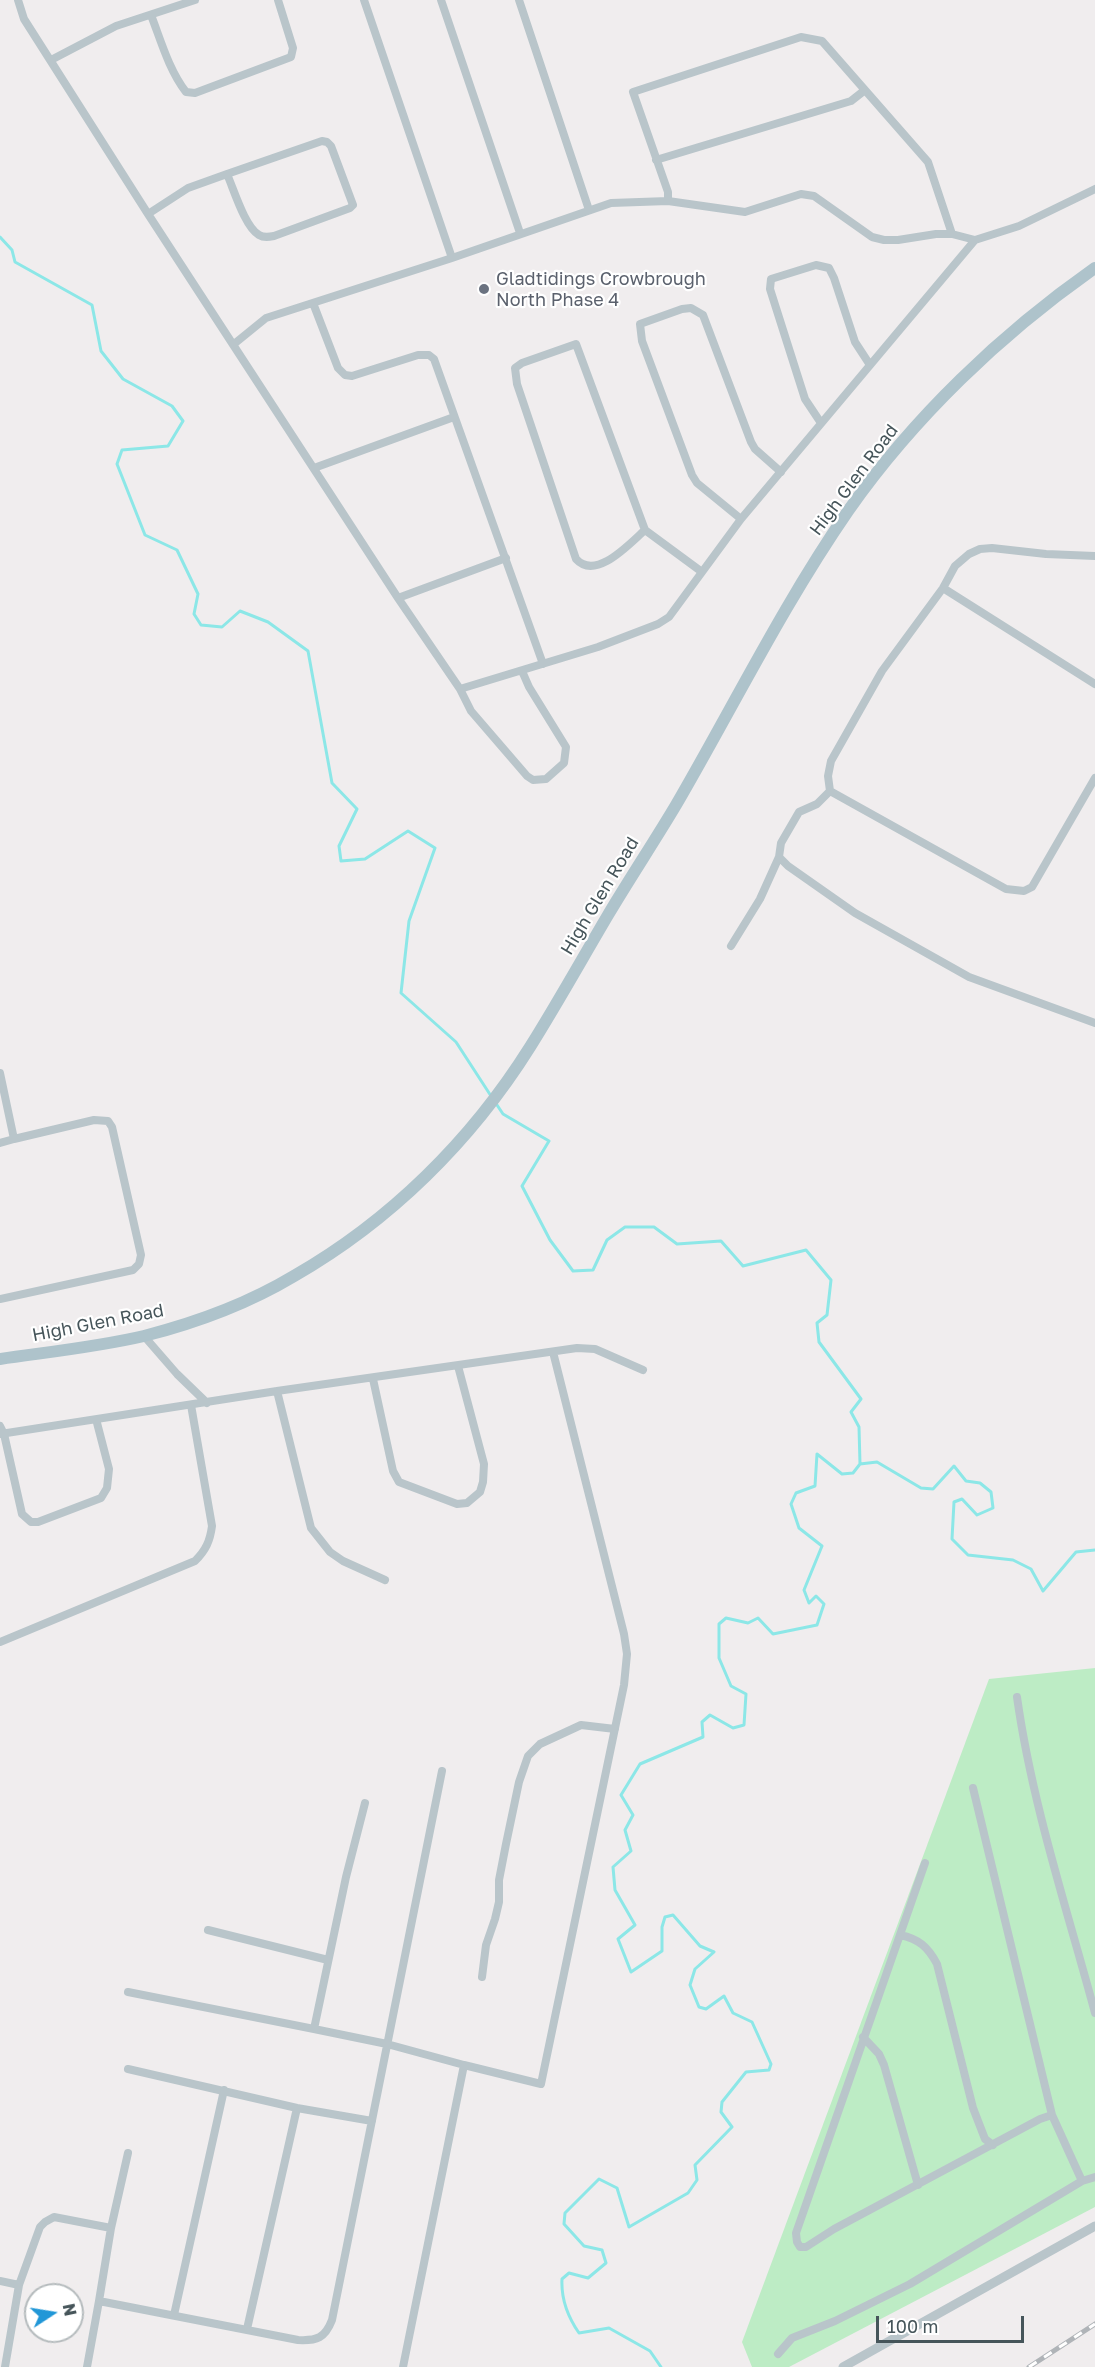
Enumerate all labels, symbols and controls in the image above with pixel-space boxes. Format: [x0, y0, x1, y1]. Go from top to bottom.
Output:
place label: Gladtidings Crowbrough North Phase 4 [496, 268, 706, 310]
marker: Gladtidings Crowbrough North Phase 4 [477, 282, 491, 296]
street label: High Glen Road [805, 420, 903, 540]
street label: High Glen Road [556, 833, 644, 959]
street label: High Glen Road [30, 1300, 166, 1346]
north arrow [24, 2283, 84, 2343]
text: N [59, 2302, 81, 2318]
scale bar [879, 2304, 1028, 2342]
text: 100 m [887, 2315, 938, 2337]

